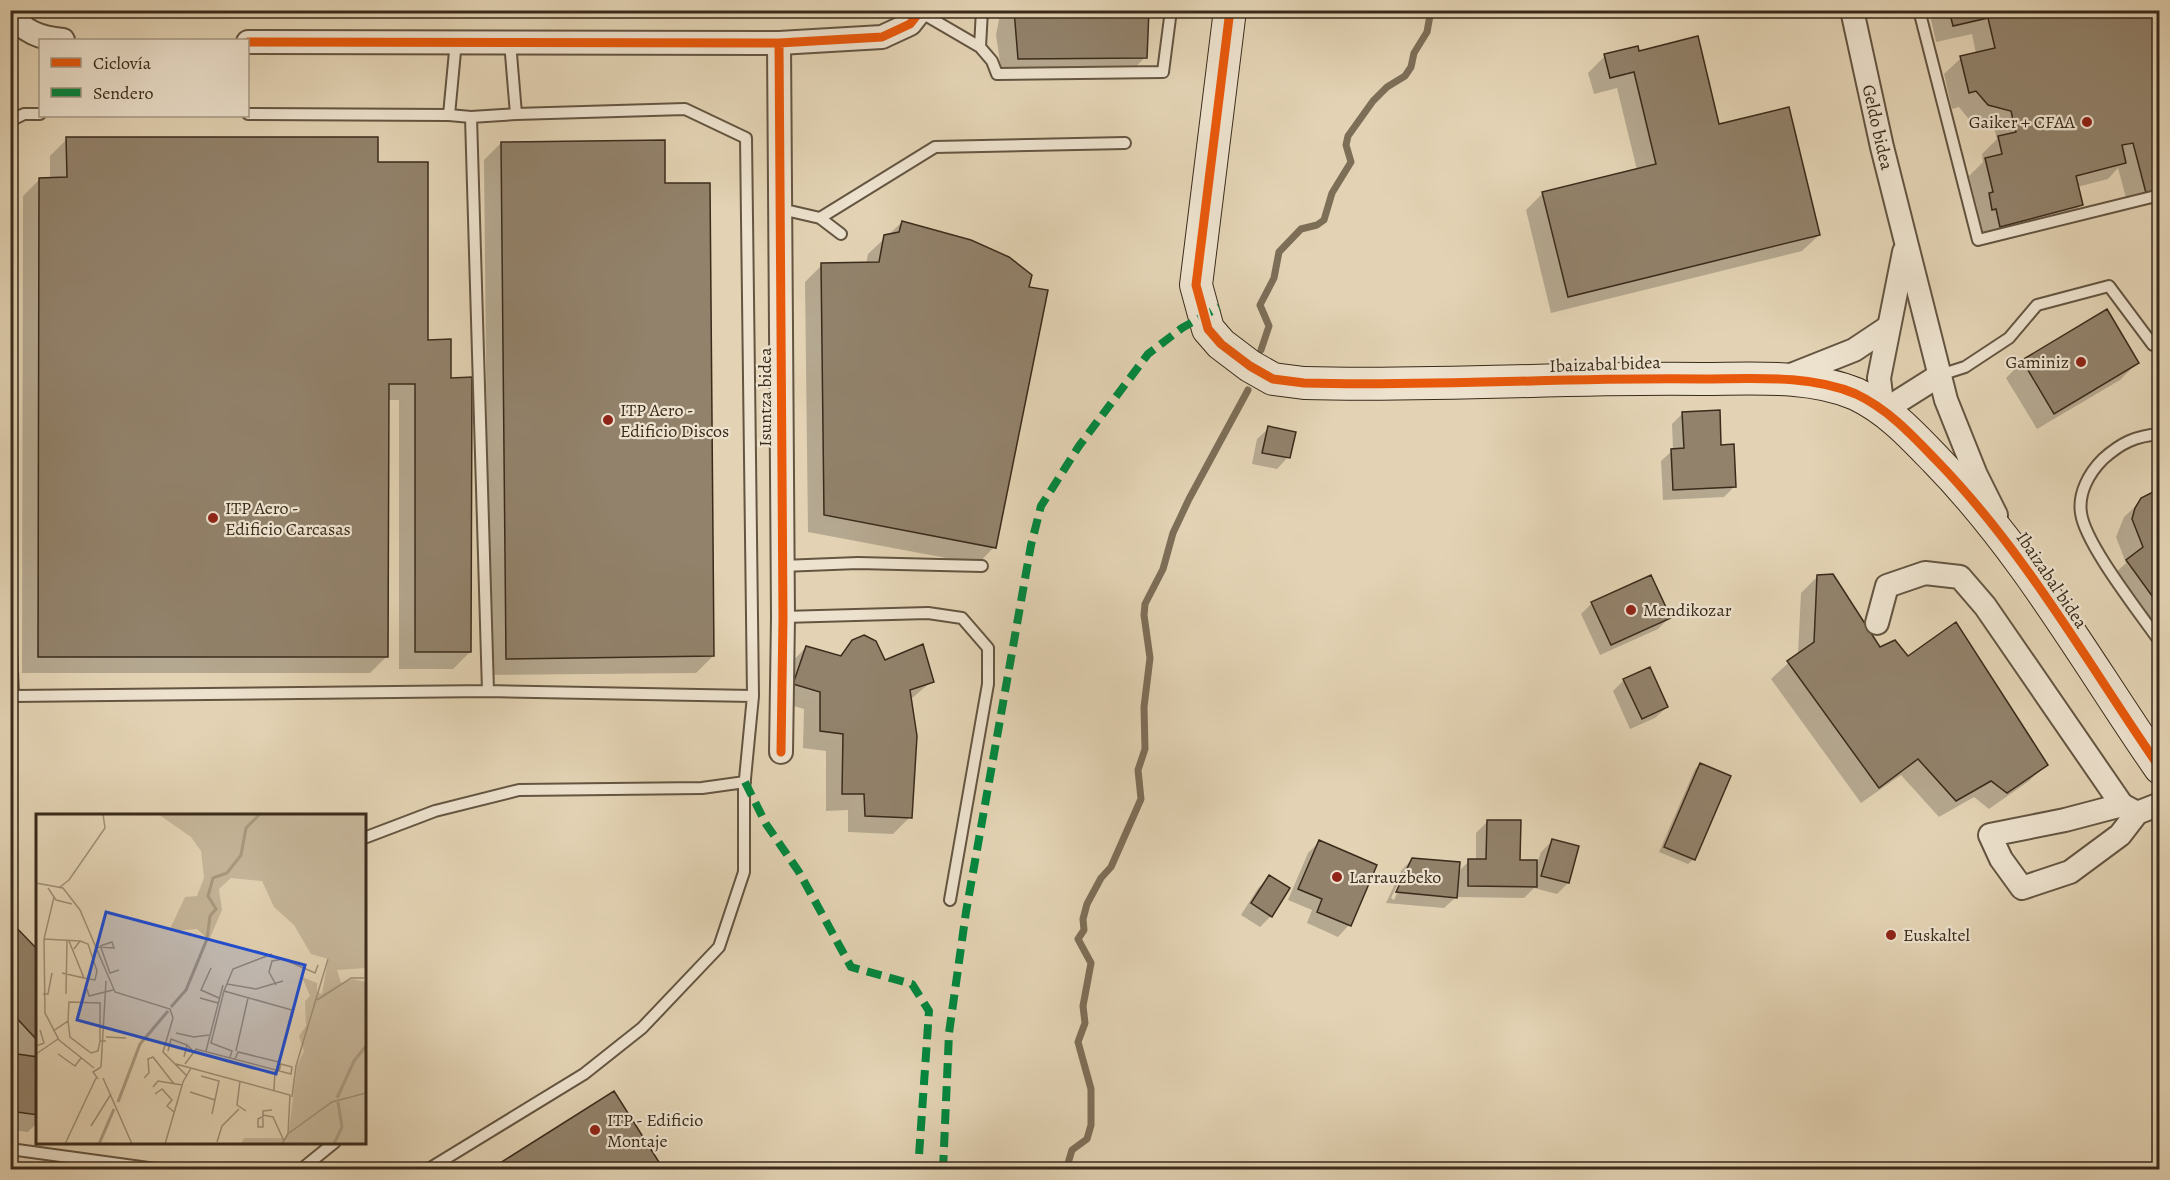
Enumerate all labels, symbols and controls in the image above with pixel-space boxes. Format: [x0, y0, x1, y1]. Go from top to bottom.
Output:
legend [39, 39, 249, 117]
text: Ciclovía [93, 51, 152, 75]
text: Sendero [93, 81, 154, 105]
street label: Geldo bidea [1857, 82, 1899, 173]
place label: Gaiker + CFAA [1969, 110, 2075, 134]
marker: Gaiker + CFAA [2080, 115, 2094, 129]
street label: Isuntza bidea [753, 347, 777, 447]
street label: Ibaizabal bidea [1549, 350, 1662, 378]
place label: Gaminiz [2006, 350, 2069, 374]
marker: Gaminiz [2074, 355, 2088, 369]
place label: ITP Aero - Edificio Discos [620, 398, 729, 443]
marker: ITP Aero - Edificio Discos [601, 413, 615, 427]
place label: ITP Aero - Edificio Carcasas [225, 496, 351, 541]
marker: ITP Aero - Edificio Carcasas [206, 511, 220, 525]
street label: Ibaizabal bidea [2011, 527, 2093, 633]
place label: Mendikozar [1643, 598, 1732, 622]
marker: Mendikozar [1624, 603, 1638, 617]
inset map [36, 814, 366, 1144]
place label: Larrauzbeko [1349, 865, 1441, 889]
marker: Larrauzbeko [1330, 870, 1344, 884]
place label: Euskaltel [1903, 923, 1971, 947]
marker: Euskaltel [1884, 928, 1898, 942]
place label: ITP - Edificio Montaje [607, 1108, 703, 1153]
marker: ITP - Edificio Montaje [588, 1123, 602, 1137]

